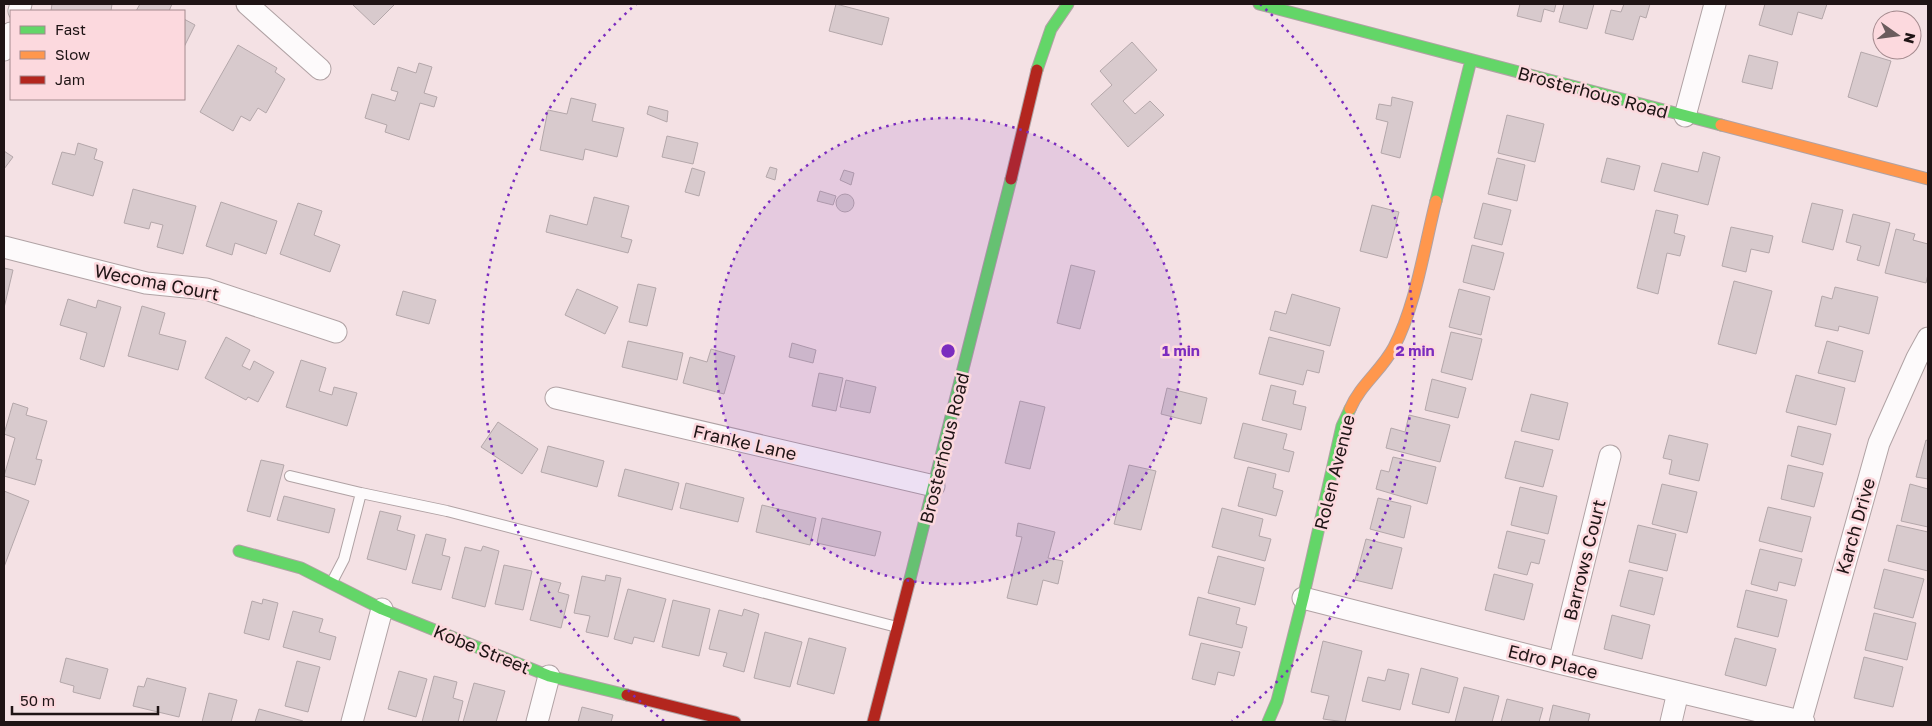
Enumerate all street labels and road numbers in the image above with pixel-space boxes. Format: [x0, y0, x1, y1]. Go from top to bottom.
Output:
street label: Brosterhous Road [1515, 61, 1671, 123]
street label: Wecoma Court [93, 259, 221, 305]
street label: Brosterhous Road [915, 370, 973, 526]
street label: Rolen Avenue [1309, 412, 1359, 532]
street label: Franke Lane [691, 419, 799, 465]
street label: Karch Drive [1831, 475, 1879, 577]
street label: Barrows Court [1558, 497, 1610, 623]
street label: Kobe Street [431, 620, 533, 678]
street label: Edro Place [1506, 639, 1600, 683]

